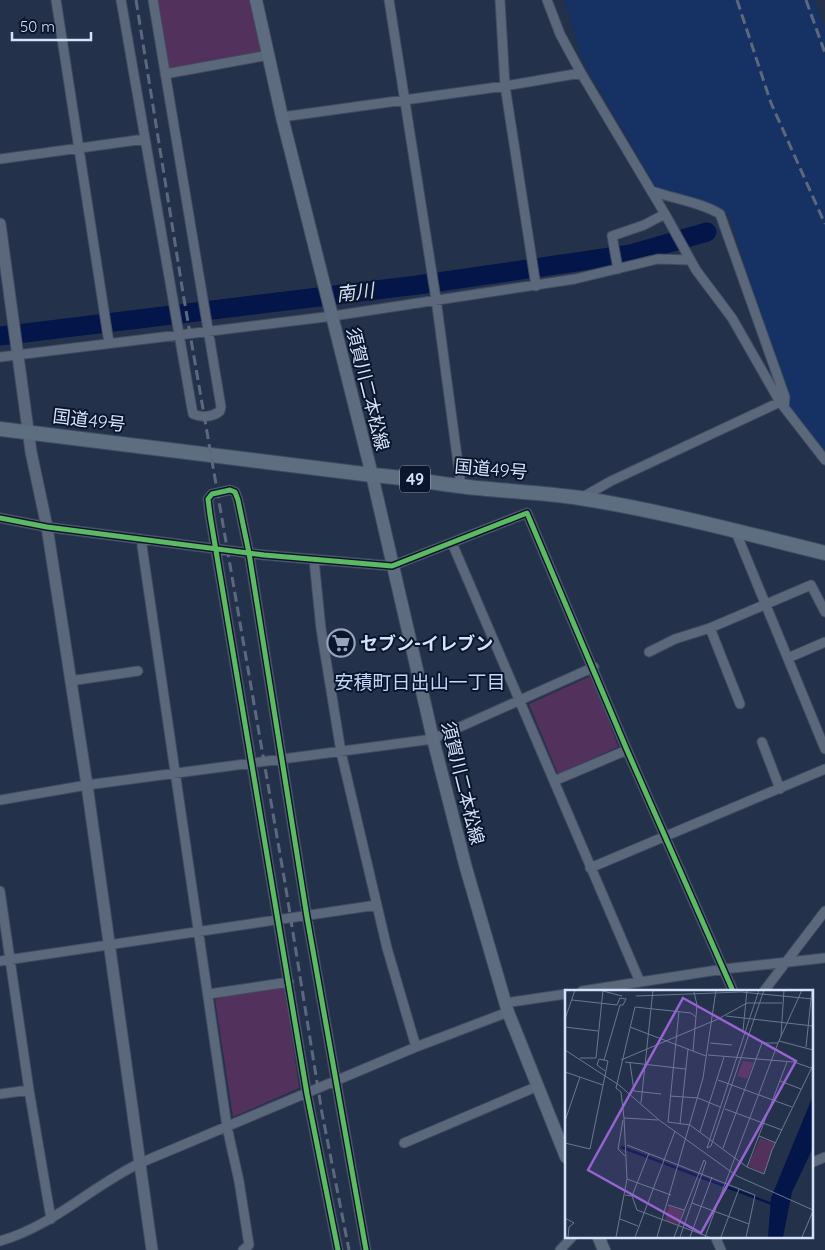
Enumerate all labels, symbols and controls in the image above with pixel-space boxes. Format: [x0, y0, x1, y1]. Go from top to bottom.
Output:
scale bar [12, 10, 91, 42]
text: 50 m [20, 17, 55, 36]
water label: 南川 [335, 278, 377, 306]
street label: 須賀川二本松線 [342, 325, 394, 453]
street label: 国道49号 [51, 404, 127, 436]
street label: 国道49号 [454, 454, 528, 484]
road number: 49 [400, 466, 430, 492]
supermarket icon: セブン-イレブン [326, 628, 356, 658]
place label: セブン-イレブン [360, 632, 493, 655]
district label: 安積町日出山一丁目 [334, 670, 506, 694]
street label: 須賀川二本松線 [437, 719, 489, 847]
inset map [565, 990, 812, 1238]

